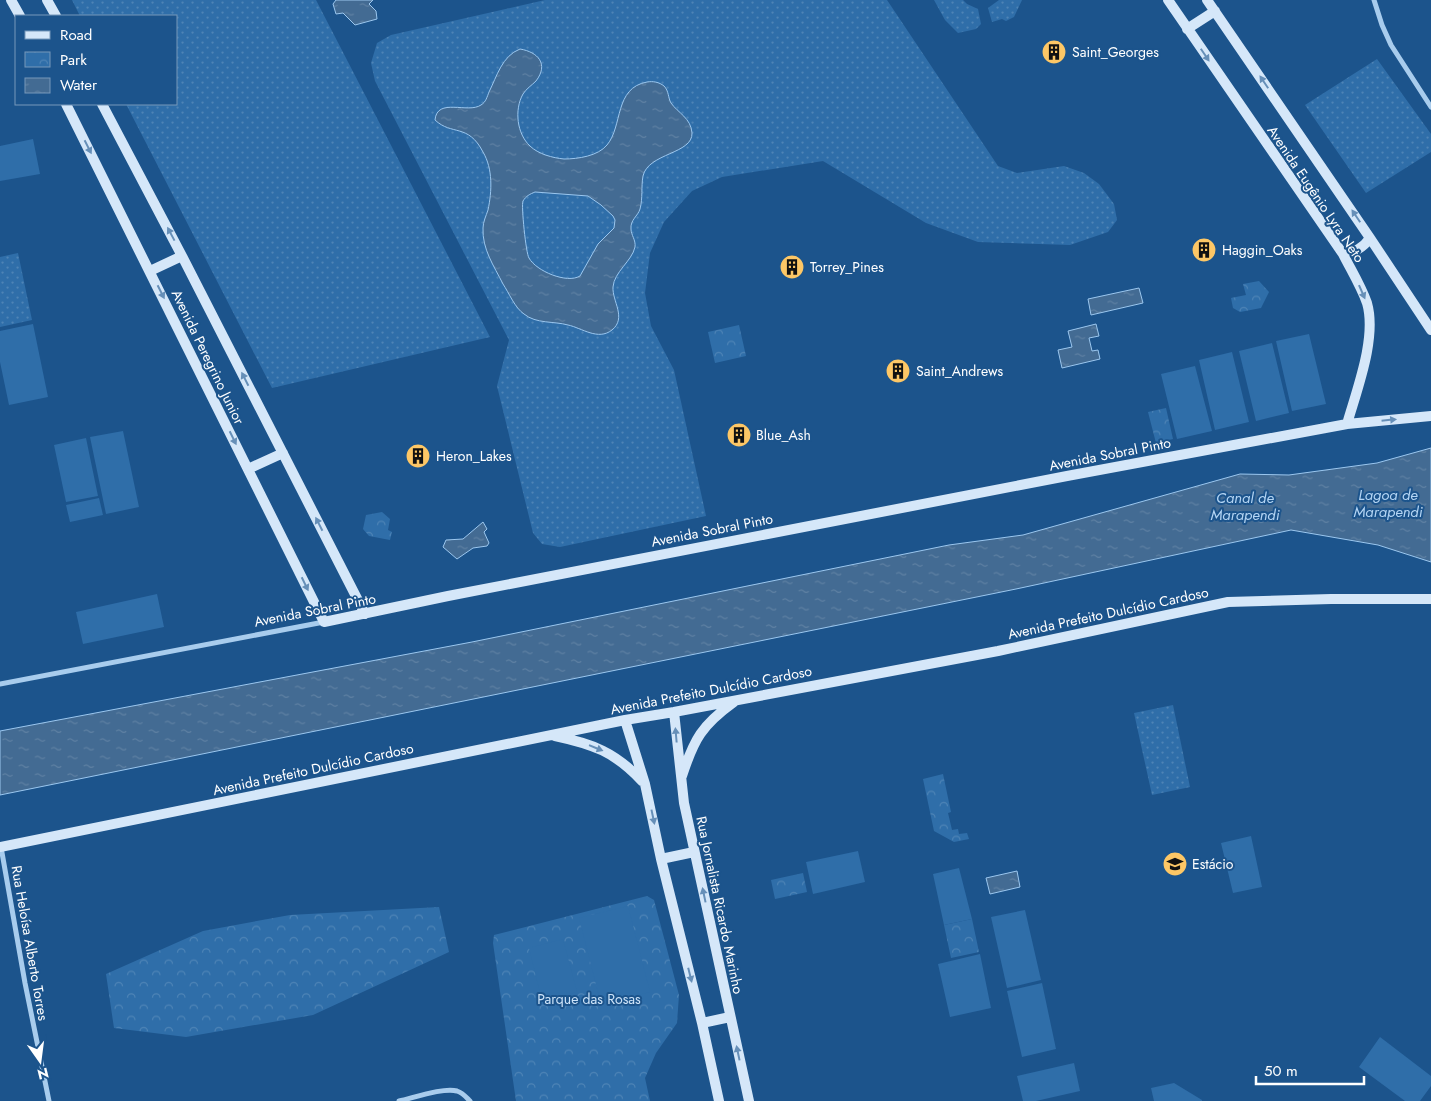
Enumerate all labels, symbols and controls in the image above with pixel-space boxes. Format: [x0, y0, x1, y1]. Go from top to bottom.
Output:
legend [15, 15, 178, 105]
text: Road [60, 24, 92, 46]
building icon: Saint_Georges [1041, 39, 1067, 65]
place label: Saint_Georges [1072, 42, 1159, 62]
one-way arrow [1200, 48, 1210, 62]
text: Park [60, 49, 87, 71]
text: Water [60, 74, 98, 96]
one-way arrow [1259, 76, 1269, 89]
street label: Avenida Eugênio Lyra Neto [1263, 122, 1370, 267]
one-way arrow [84, 140, 92, 154]
one-way arrow [1351, 210, 1361, 223]
one-way arrow [166, 228, 175, 241]
building icon: Haggin_Oaks [1191, 237, 1217, 263]
place label: Haggin_Oaks [1222, 240, 1303, 260]
building icon: Torrey_Pines [779, 254, 805, 280]
place label: Torrey_Pines [810, 257, 884, 277]
one-way arrow [157, 285, 165, 300]
one-way arrow [1358, 285, 1366, 299]
street label: Avenida Peregrino Junior [167, 286, 249, 428]
building icon: Saint_Andrews [885, 358, 911, 384]
place label: Saint_Andrews [916, 361, 1003, 381]
one-way arrow [241, 372, 249, 386]
one-way arrow [1381, 416, 1397, 424]
building icon: Blue_Ash [726, 422, 752, 448]
place label: Blue_Ash [756, 425, 811, 445]
one-way arrow [229, 431, 237, 445]
street label: Avenida Sobral Pinto [1047, 432, 1173, 476]
building icon: Heron_Lakes [405, 443, 431, 469]
place label: Heron_Lakes [436, 446, 512, 466]
water label: Lagoa de Marapendi [1354, 484, 1423, 523]
water label: Canal de Marapendi [1211, 487, 1280, 526]
street label: Avenida Sobral Pinto [649, 508, 775, 552]
one-way arrow [315, 516, 323, 531]
one-way arrow [301, 577, 309, 591]
street label: Avenida Prefeito Dulcídio Cardoso [1006, 582, 1211, 644]
street label: Avenida Sobral Pinto [252, 588, 378, 632]
street label: Avenida Prefeito Dulcídio Cardoso [609, 661, 814, 719]
one-way arrow [672, 726, 680, 742]
street label: Avenida Prefeito Dulcídio Cardoso [211, 738, 416, 800]
one-way arrow [589, 744, 604, 752]
one-way arrow [649, 810, 657, 825]
street label: Rua Jornalista Ricardo Marinho [691, 814, 749, 996]
school or university icon: Estácio [1162, 851, 1188, 877]
place label: Estácio [1192, 854, 1234, 874]
street label: Rua Heloísa Alberto Torres [7, 864, 54, 1022]
one-way arrow [700, 887, 708, 902]
one-way arrow [686, 968, 694, 983]
park label: Parque das Rosas [537, 989, 641, 1009]
north arrow [15, 1036, 65, 1086]
one-way arrow [734, 1046, 742, 1061]
scale bar [1256, 1054, 1364, 1086]
text: 50 m [1264, 1060, 1298, 1082]
text: N [35, 1063, 51, 1085]

